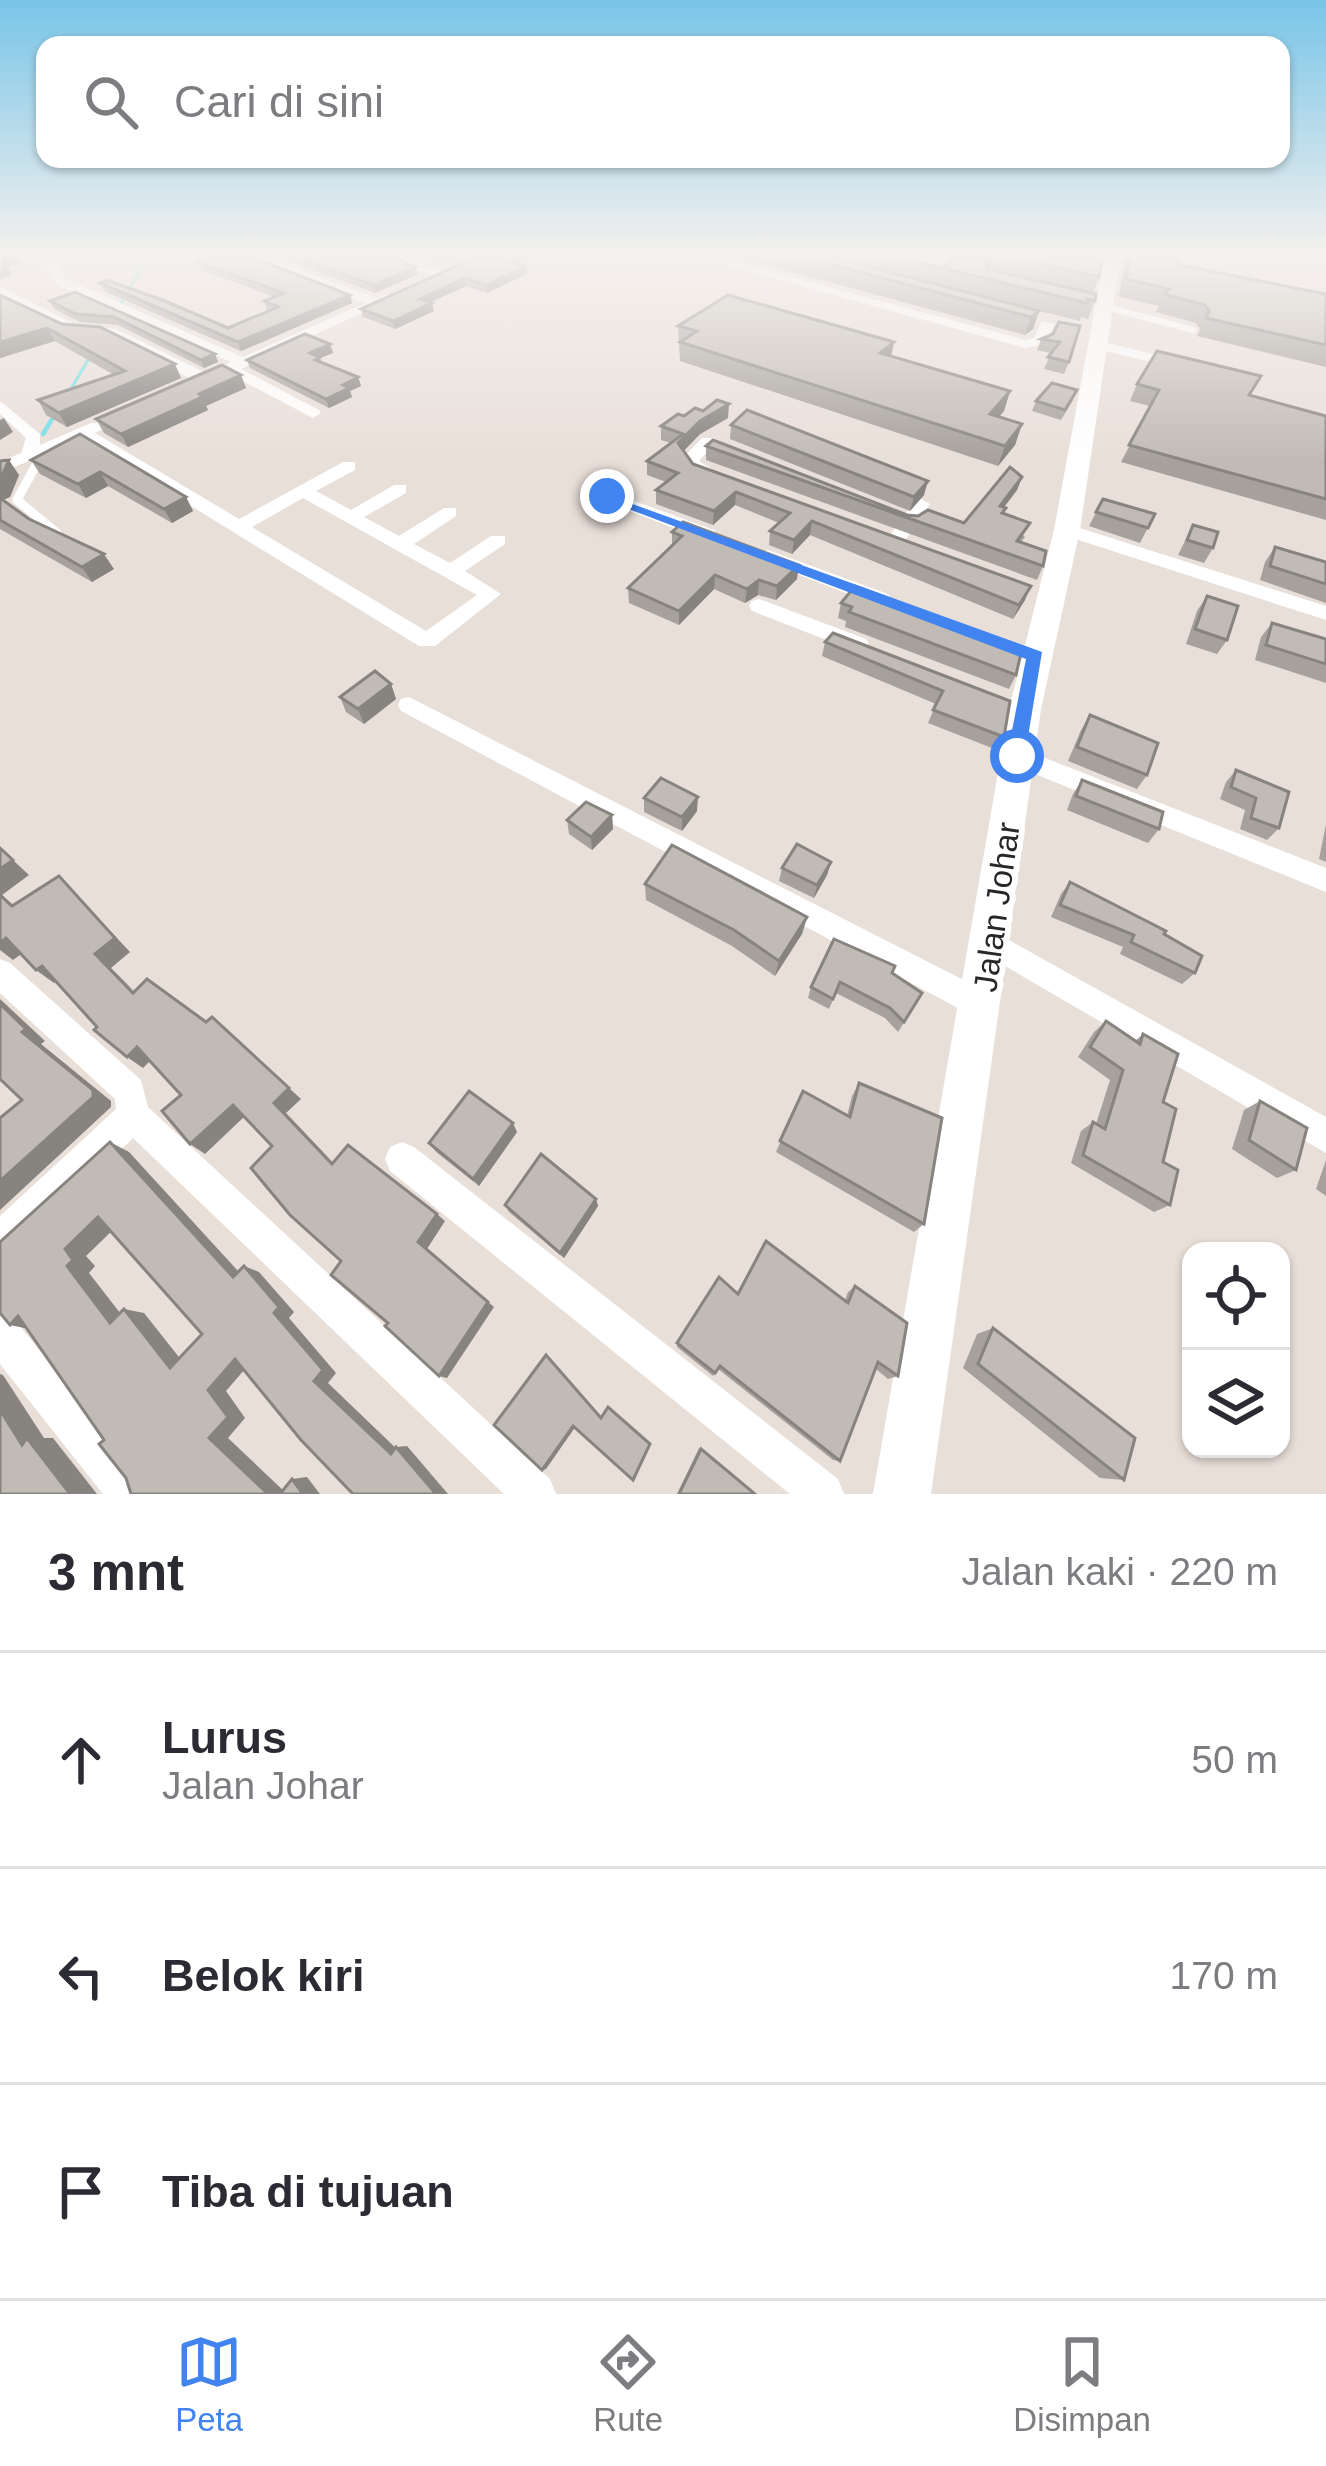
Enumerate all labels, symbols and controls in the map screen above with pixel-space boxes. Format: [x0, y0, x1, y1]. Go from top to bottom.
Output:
search box [36, 36, 1290, 168]
icon: search [78, 69, 144, 135]
text: Cari di sini [174, 76, 384, 127]
route end [580, 469, 634, 523]
route start [990, 729, 1044, 783]
street label: Jalan Johar [966, 820, 1027, 994]
map controls [1182, 1242, 1290, 1458]
button: locate [1182, 1242, 1290, 1350]
button: layers [1182, 1350, 1290, 1458]
text: 3 mnt [48, 1544, 184, 1601]
text: Jalan kaki · 220 m [962, 1550, 1278, 1593]
text: Lurus [162, 1712, 287, 1763]
icon: ahead [48, 1727, 114, 1793]
text: 50 m [1191, 1738, 1278, 1781]
text: Jalan Johar [162, 1764, 364, 1807]
icon: left [48, 1943, 114, 2009]
text: Belok kiri [162, 1950, 365, 2001]
text: 170 m [1170, 1954, 1278, 1997]
icon: arrive [48, 2159, 114, 2225]
text: Tiba di tujuan [162, 2166, 454, 2217]
tab: Peta [175, 2329, 243, 2439]
tab: Rute [593, 2329, 663, 2439]
tab: Disimpan [1013, 2329, 1151, 2439]

